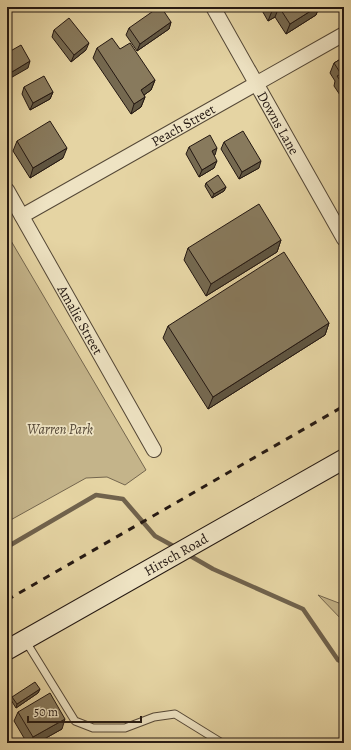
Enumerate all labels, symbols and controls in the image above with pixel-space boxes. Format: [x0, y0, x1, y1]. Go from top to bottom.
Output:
street label: Downs Lane [252, 88, 303, 158]
street label: Peach Street [148, 100, 219, 151]
street label: Amalie Street [52, 281, 107, 358]
park label: Warren Park [27, 420, 93, 439]
street label: Hirsch Road [141, 529, 212, 580]
scale bar [28, 698, 141, 724]
text: 50 m [34, 704, 58, 720]

